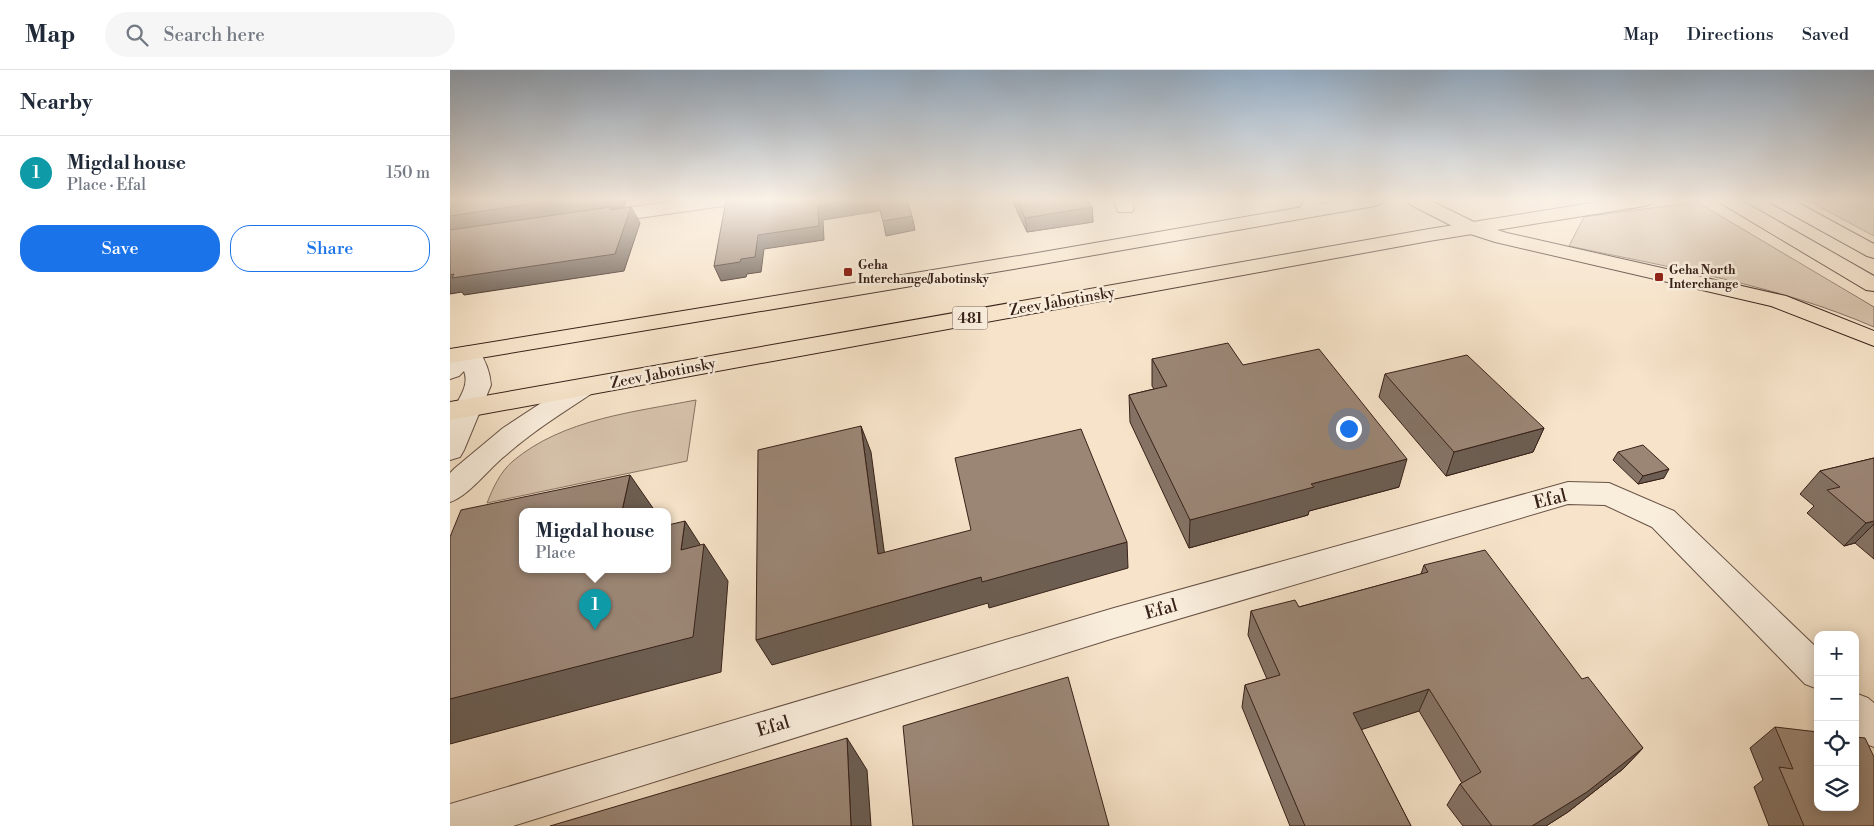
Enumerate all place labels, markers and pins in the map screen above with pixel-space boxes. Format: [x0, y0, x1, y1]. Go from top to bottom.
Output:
place label: Geha Interchange/Jabotinsky [858, 258, 990, 287]
place label: Geha North Interchange [1669, 263, 1739, 292]
marker: Geha Interchange/Jabotinsky [842, 266, 854, 278]
marker: Geha North Interchange [1653, 271, 1665, 283]
pin: 1 [579, 589, 611, 630]

